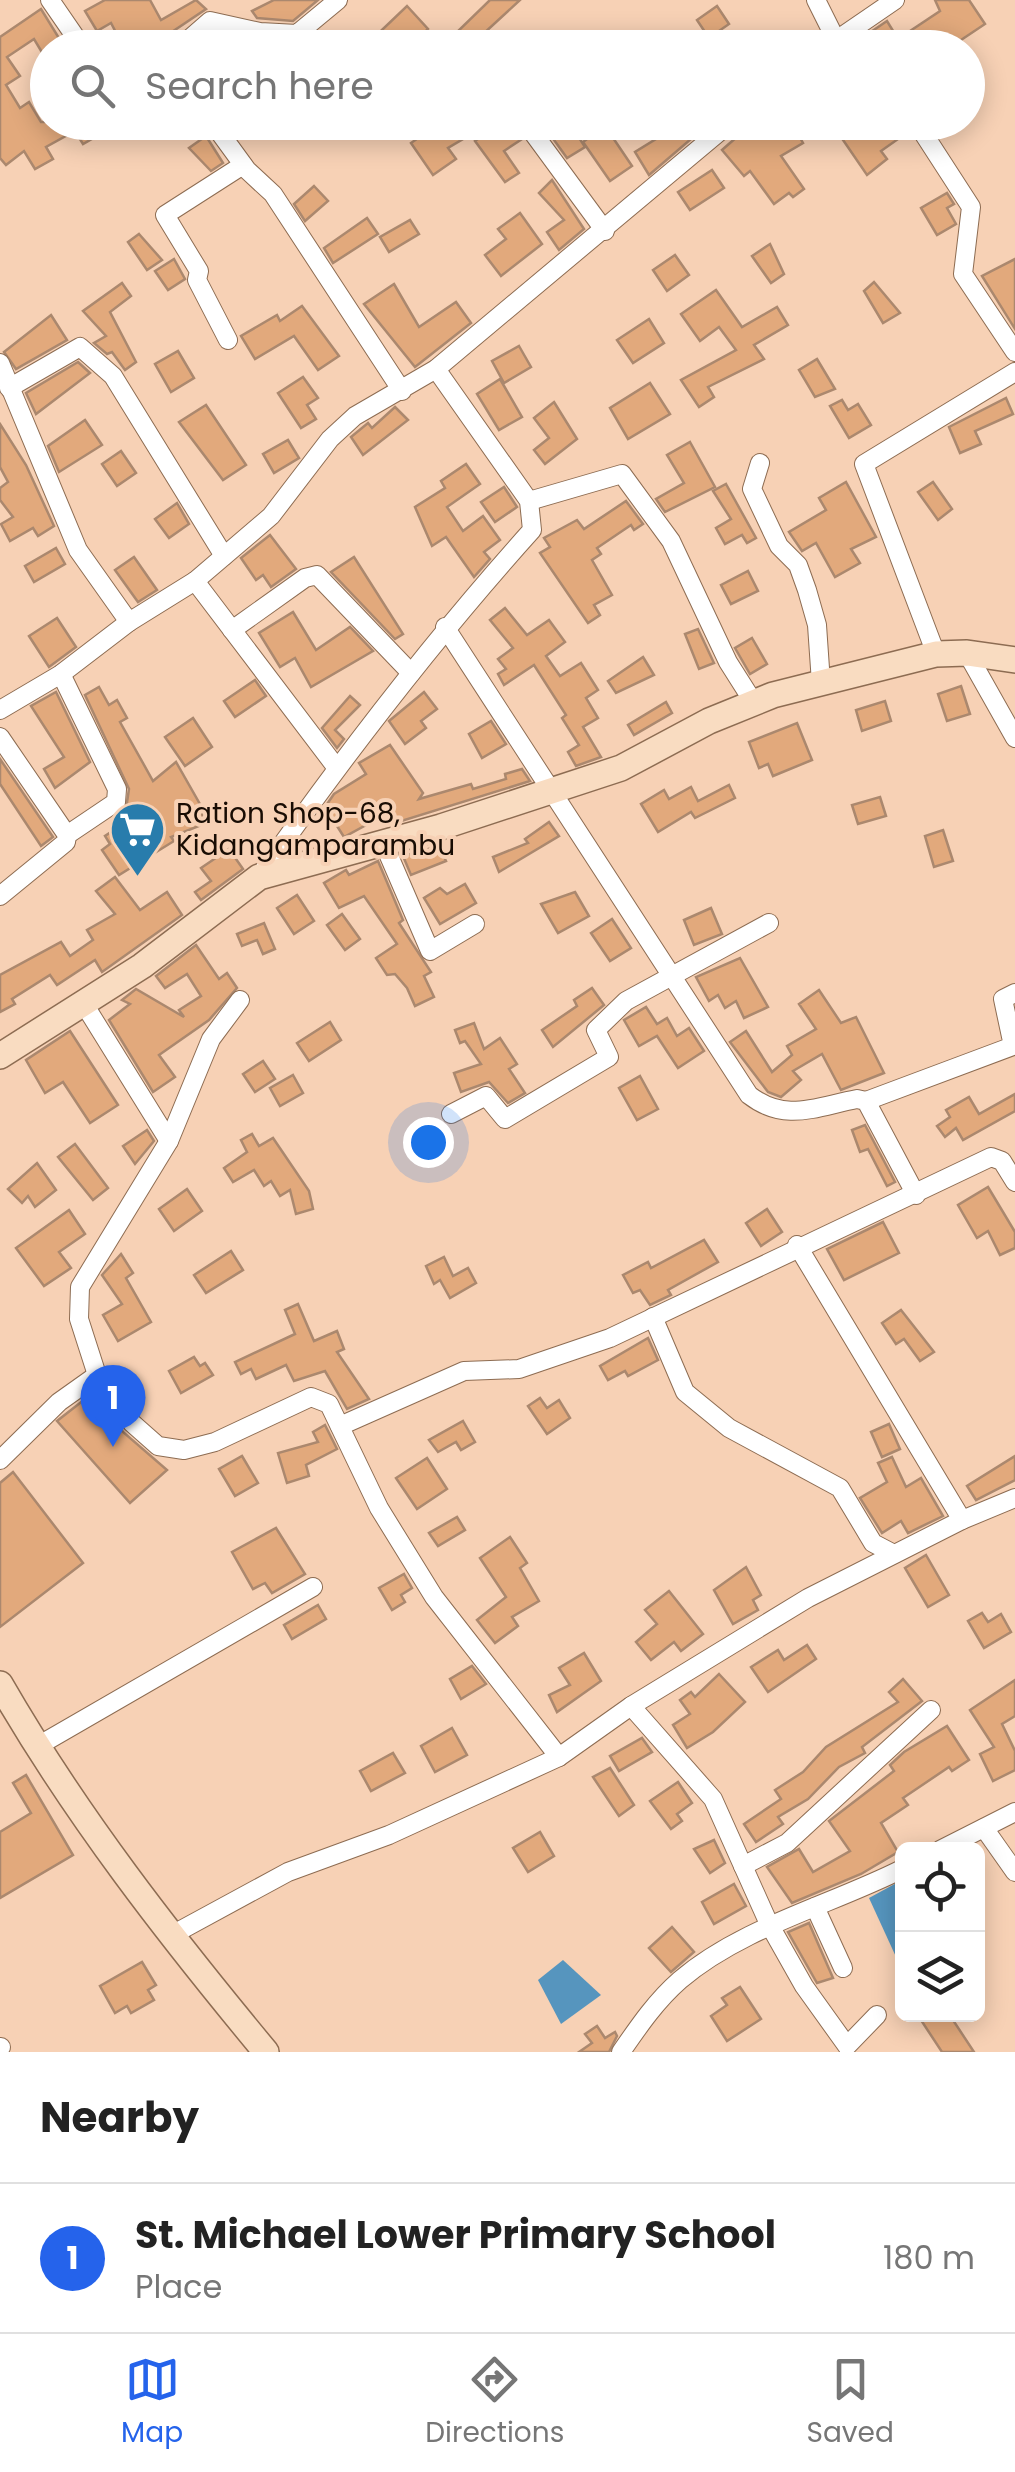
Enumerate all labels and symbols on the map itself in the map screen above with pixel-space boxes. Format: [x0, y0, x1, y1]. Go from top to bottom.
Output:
place label: Ration Shop-68, Kidangamparambu [176, 794, 455, 865]
supermarket icon: Ration Shop-68, Kidangamparambu [107, 799, 167, 878]
your location [403, 1117, 454, 1168]
pin: 1 [80, 1364, 146, 1447]

